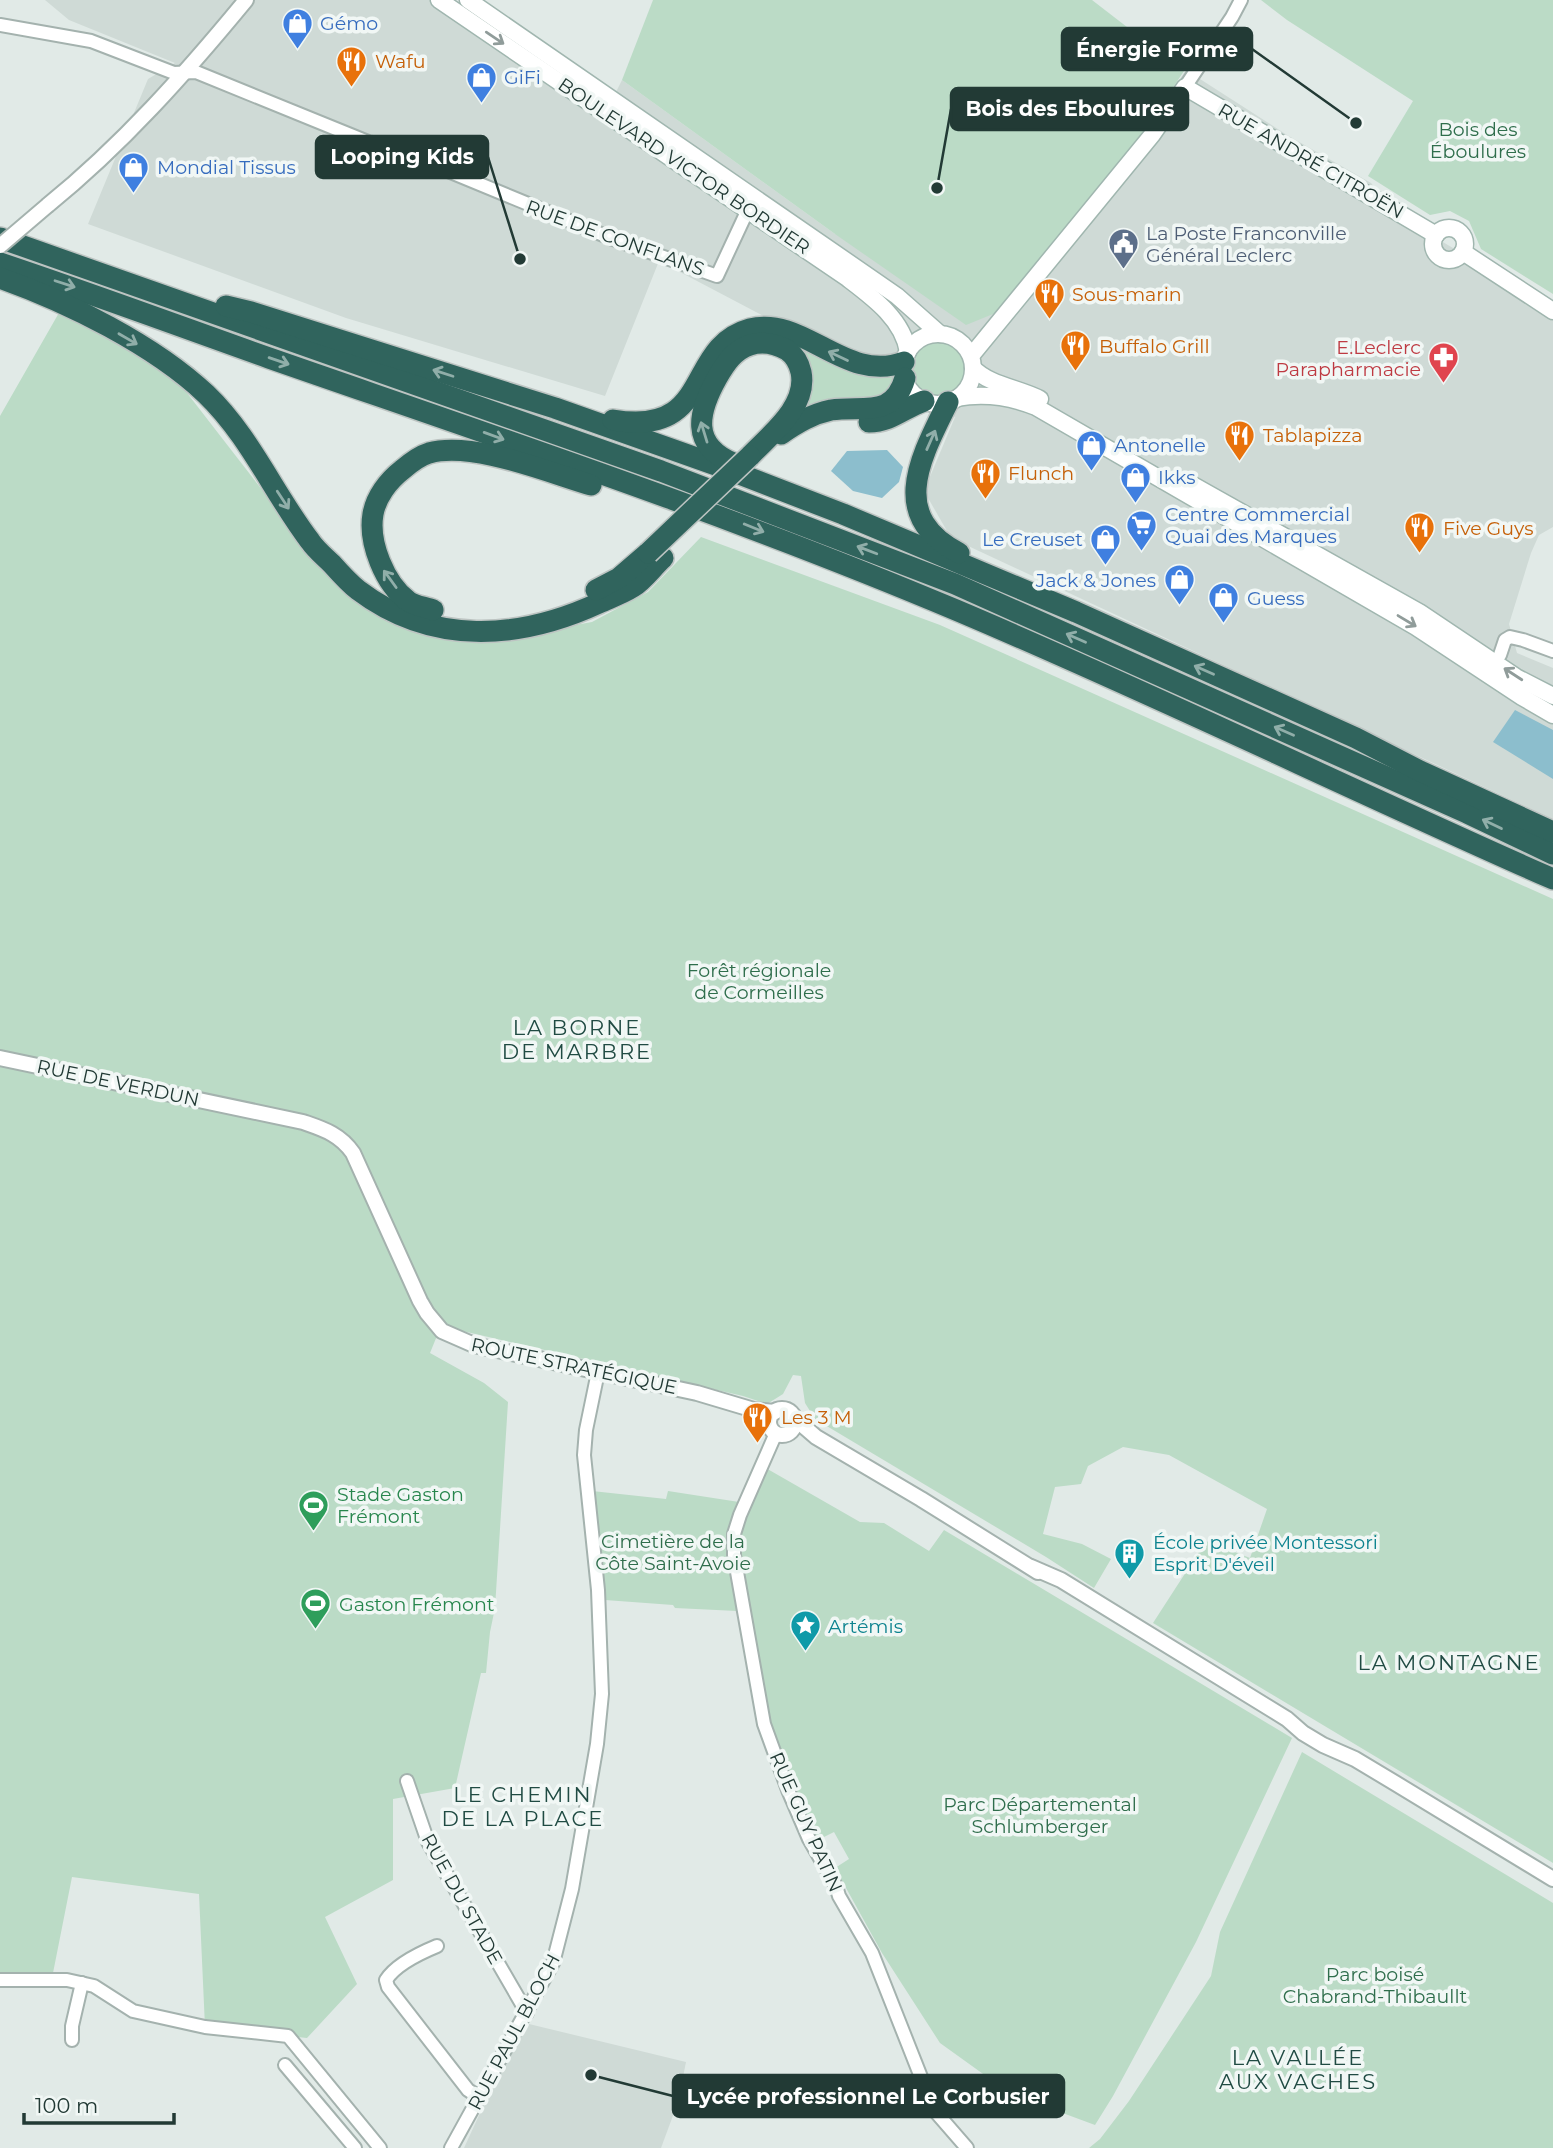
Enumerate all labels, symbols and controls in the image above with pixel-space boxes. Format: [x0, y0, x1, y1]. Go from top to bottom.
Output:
shop icon: Gémo [280, 6, 314, 50]
place label: Gémo [320, 12, 378, 35]
callout: Énergie Forme [1062, 28, 1252, 70]
one-way arrow [485, 31, 504, 45]
text: Énergie Forme [1076, 37, 1238, 62]
restaurant icon: Wafu [335, 44, 369, 88]
place label: Wafu [375, 50, 425, 73]
shop icon: GiFi [464, 60, 498, 104]
place label: GiFi [504, 66, 541, 89]
street label: BOULEVARD VICTOR BORDIER [554, 73, 814, 259]
callout: Bois des Eboulures [951, 88, 1188, 130]
text: Bois des Eboulures [966, 96, 1174, 121]
street label: RUE ANDRÉ CITROËN [1214, 98, 1408, 224]
park label: Bois des Éboulures [1430, 118, 1526, 163]
callout: Looping Kids [316, 136, 488, 178]
text: Looping Kids [330, 144, 474, 169]
shop icon: Mondial Tissus [117, 150, 151, 194]
place label: Mondial Tissus [157, 156, 296, 179]
street label: RUE DE CONFLANS [523, 195, 707, 281]
place label: La Poste Franconville Général Leclerc [1146, 222, 1347, 267]
public building icon: La Poste Franconville Général Leclerc [1106, 227, 1140, 271]
restaurant icon: Sous-marin [1032, 277, 1066, 321]
one-way arrow [53, 279, 75, 291]
place label: Sous-marin [1072, 283, 1182, 306]
restaurant icon: Buffalo Grill [1059, 329, 1093, 373]
one-way arrow [117, 332, 137, 346]
place label: Buffalo Grill [1099, 335, 1210, 358]
place label: E.Leclerc Parapharmacie [1275, 336, 1421, 381]
pharmacy icon: E.Leclerc Parapharmacie [1427, 341, 1461, 385]
one-way arrow [828, 349, 849, 362]
one-way arrow [268, 355, 290, 368]
one-way arrow [432, 365, 454, 378]
restaurant icon: Tablapizza [1223, 418, 1257, 462]
one-way arrow [697, 421, 710, 443]
place label: Tablapizza [1263, 424, 1362, 447]
shop icon: Antonelle [1074, 428, 1108, 472]
one-way arrow [482, 430, 504, 443]
one-way arrow [925, 430, 938, 451]
place label: Antonelle [1114, 434, 1206, 457]
restaurant icon: Flunch [968, 456, 1002, 500]
shop icon: Ikks [1118, 460, 1152, 504]
place label: Flunch [1008, 462, 1074, 485]
place label: Ikks [1158, 466, 1195, 489]
one-way arrow [276, 490, 290, 509]
place label: Centre Commercial Quai des Marques [1165, 503, 1350, 548]
supermarket icon: Centre Commercial Quai des Marques [1125, 508, 1159, 552]
restaurant icon: Five Guys [1403, 511, 1437, 555]
place label: Five Guys [1443, 517, 1533, 540]
shop icon: Le Creuset [1089, 522, 1123, 566]
one-way arrow [743, 523, 765, 536]
place label: Le Creuset [982, 528, 1083, 551]
one-way arrow [856, 543, 878, 555]
shop icon: Jack & Jones [1162, 563, 1196, 607]
place label: Jack & Jones [1035, 569, 1156, 592]
one-way arrow [383, 570, 397, 589]
shop icon: Guess [1207, 581, 1241, 625]
place label: Guess [1247, 587, 1304, 610]
one-way arrow [1397, 615, 1417, 629]
one-way arrow [1066, 631, 1088, 644]
one-way arrow [1194, 663, 1215, 676]
one-way arrow [1504, 667, 1523, 682]
one-way arrow [1274, 724, 1295, 737]
one-way arrow [1482, 817, 1503, 831]
park label: Forêt régionale de Cormeilles [687, 959, 831, 1004]
district label: LA BORNE DE MARBRE [502, 1015, 652, 1064]
street label: RUE DE VERDUN [35, 1055, 201, 1111]
street label: ROUTE STRATÉGIQUE [469, 1333, 679, 1399]
restaurant icon: Les 3 M [741, 1400, 775, 1444]
place label: Les 3 M [781, 1406, 852, 1429]
place label: Stade Gaston Frémont [337, 1483, 464, 1528]
sports icon: Stade Gaston Frémont [297, 1488, 331, 1532]
park label: Cimetière de la Côte Saint-Avoie [595, 1530, 751, 1575]
place label: École privée Montessori Esprit D'éveil [1153, 1531, 1378, 1576]
building icon: École privée Montessori Esprit D'éveil [1113, 1536, 1147, 1580]
sports icon: Gaston Frémont [299, 1587, 333, 1631]
place label: Gaston Frémont [339, 1593, 495, 1616]
place icon: Artémis [788, 1609, 822, 1653]
place label: Artémis [828, 1615, 903, 1638]
district label: LA MONTAGNE [1357, 1650, 1541, 1675]
street label: RUE GUY PATIN [765, 1748, 847, 1896]
district label: LE CHEMIN DE LA PLACE [442, 1782, 604, 1831]
park label: Parc Départemental Schlumberger [943, 1793, 1137, 1838]
street label: RUE DU STADE [417, 1830, 507, 1968]
street label: RUE PAUL BLOCH [463, 1950, 565, 2114]
park label: Parc boisé Chabrand-Thibaullt [1283, 1963, 1467, 2008]
district label: LA VALLÉE AUX VACHES [1219, 2045, 1377, 2094]
callout: Lycée professionnel Le Corbusier [673, 2075, 1064, 2117]
scale bar [24, 2082, 175, 2126]
text: Lycée professionnel Le Corbusier [686, 2084, 1050, 2109]
text: 100 m [35, 2093, 98, 2118]

